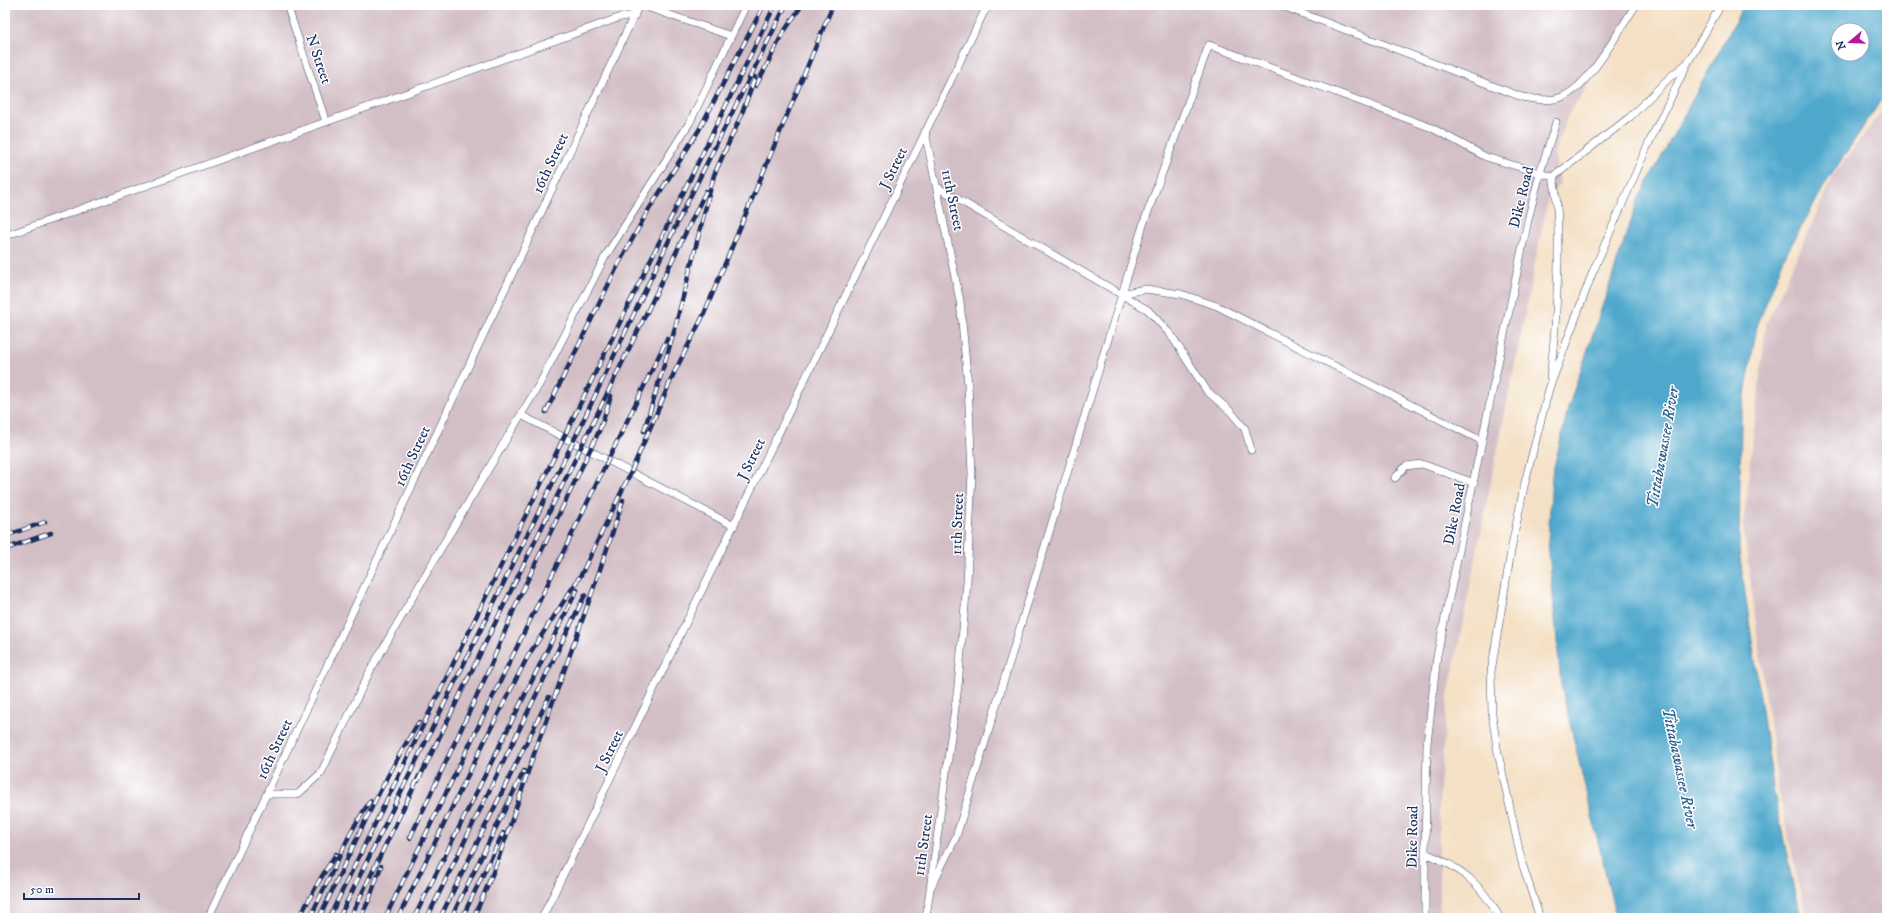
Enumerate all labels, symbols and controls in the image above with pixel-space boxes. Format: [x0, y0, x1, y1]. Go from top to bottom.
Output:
north arrow [1830, 22, 1870, 62]
street label: N Street [301, 32, 336, 87]
text: N [1833, 38, 1850, 51]
street label: 16th Street [528, 130, 573, 197]
street label: J Street [874, 144, 912, 194]
street label: Dike Road [1505, 164, 1538, 230]
street label: 11th Street [937, 168, 968, 233]
water label: Tittabawassee River [1642, 384, 1684, 509]
street label: 16th Street [390, 423, 435, 490]
street label: J Street [732, 435, 770, 485]
street label: Dike Road [1439, 481, 1470, 547]
street label: 11th Street [947, 492, 968, 556]
water label: Tittabawassee River [1657, 706, 1703, 832]
street label: 16th Street [252, 716, 297, 783]
street label: J Street [590, 727, 628, 777]
street label: Dike Road [1402, 805, 1423, 869]
street label: 11th Street [910, 813, 937, 877]
scale bar [24, 875, 139, 901]
text: 50 m [30, 882, 54, 897]

